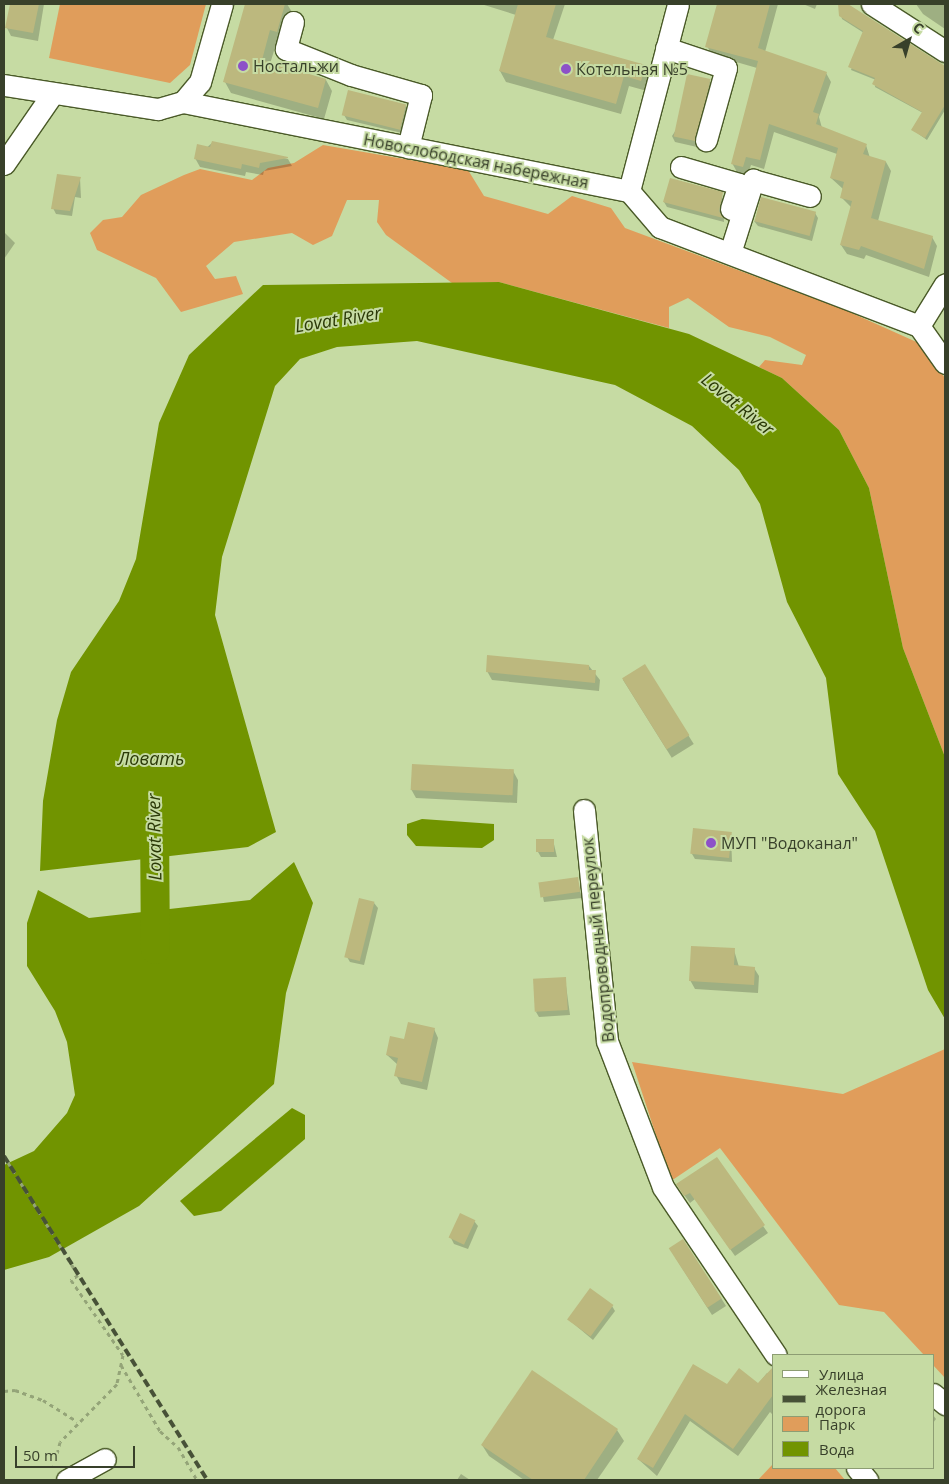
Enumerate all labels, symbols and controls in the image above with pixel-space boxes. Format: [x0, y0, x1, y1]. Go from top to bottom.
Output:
north arrow [884, 15, 934, 65]
text: С [909, 18, 928, 38]
place label: Ностальжи [253, 56, 339, 76]
place label: Котельная №5 [576, 59, 688, 79]
marker: Ностальжи [237, 60, 249, 72]
marker: Котельная №5 [560, 63, 572, 75]
street label: Новослободская набережная [362, 130, 590, 192]
water label: Lovat River [293, 302, 383, 336]
water label: Lovat River [697, 368, 779, 440]
water label: Ловать [118, 747, 184, 769]
water label: Lovat River [142, 793, 166, 881]
place label: МУП "Водоканал" [721, 833, 858, 853]
street label: Водопроводный переулок [578, 837, 618, 1043]
marker: МУП "Водоканал" [705, 837, 717, 849]
legend [772, 1354, 934, 1469]
text: Улица [819, 1364, 864, 1384]
text: Железная дорога [816, 1379, 887, 1419]
text: Парк [819, 1414, 855, 1434]
scale bar [18, 1436, 138, 1468]
text: Вода [819, 1439, 855, 1459]
text: 50 m [23, 1445, 58, 1465]

